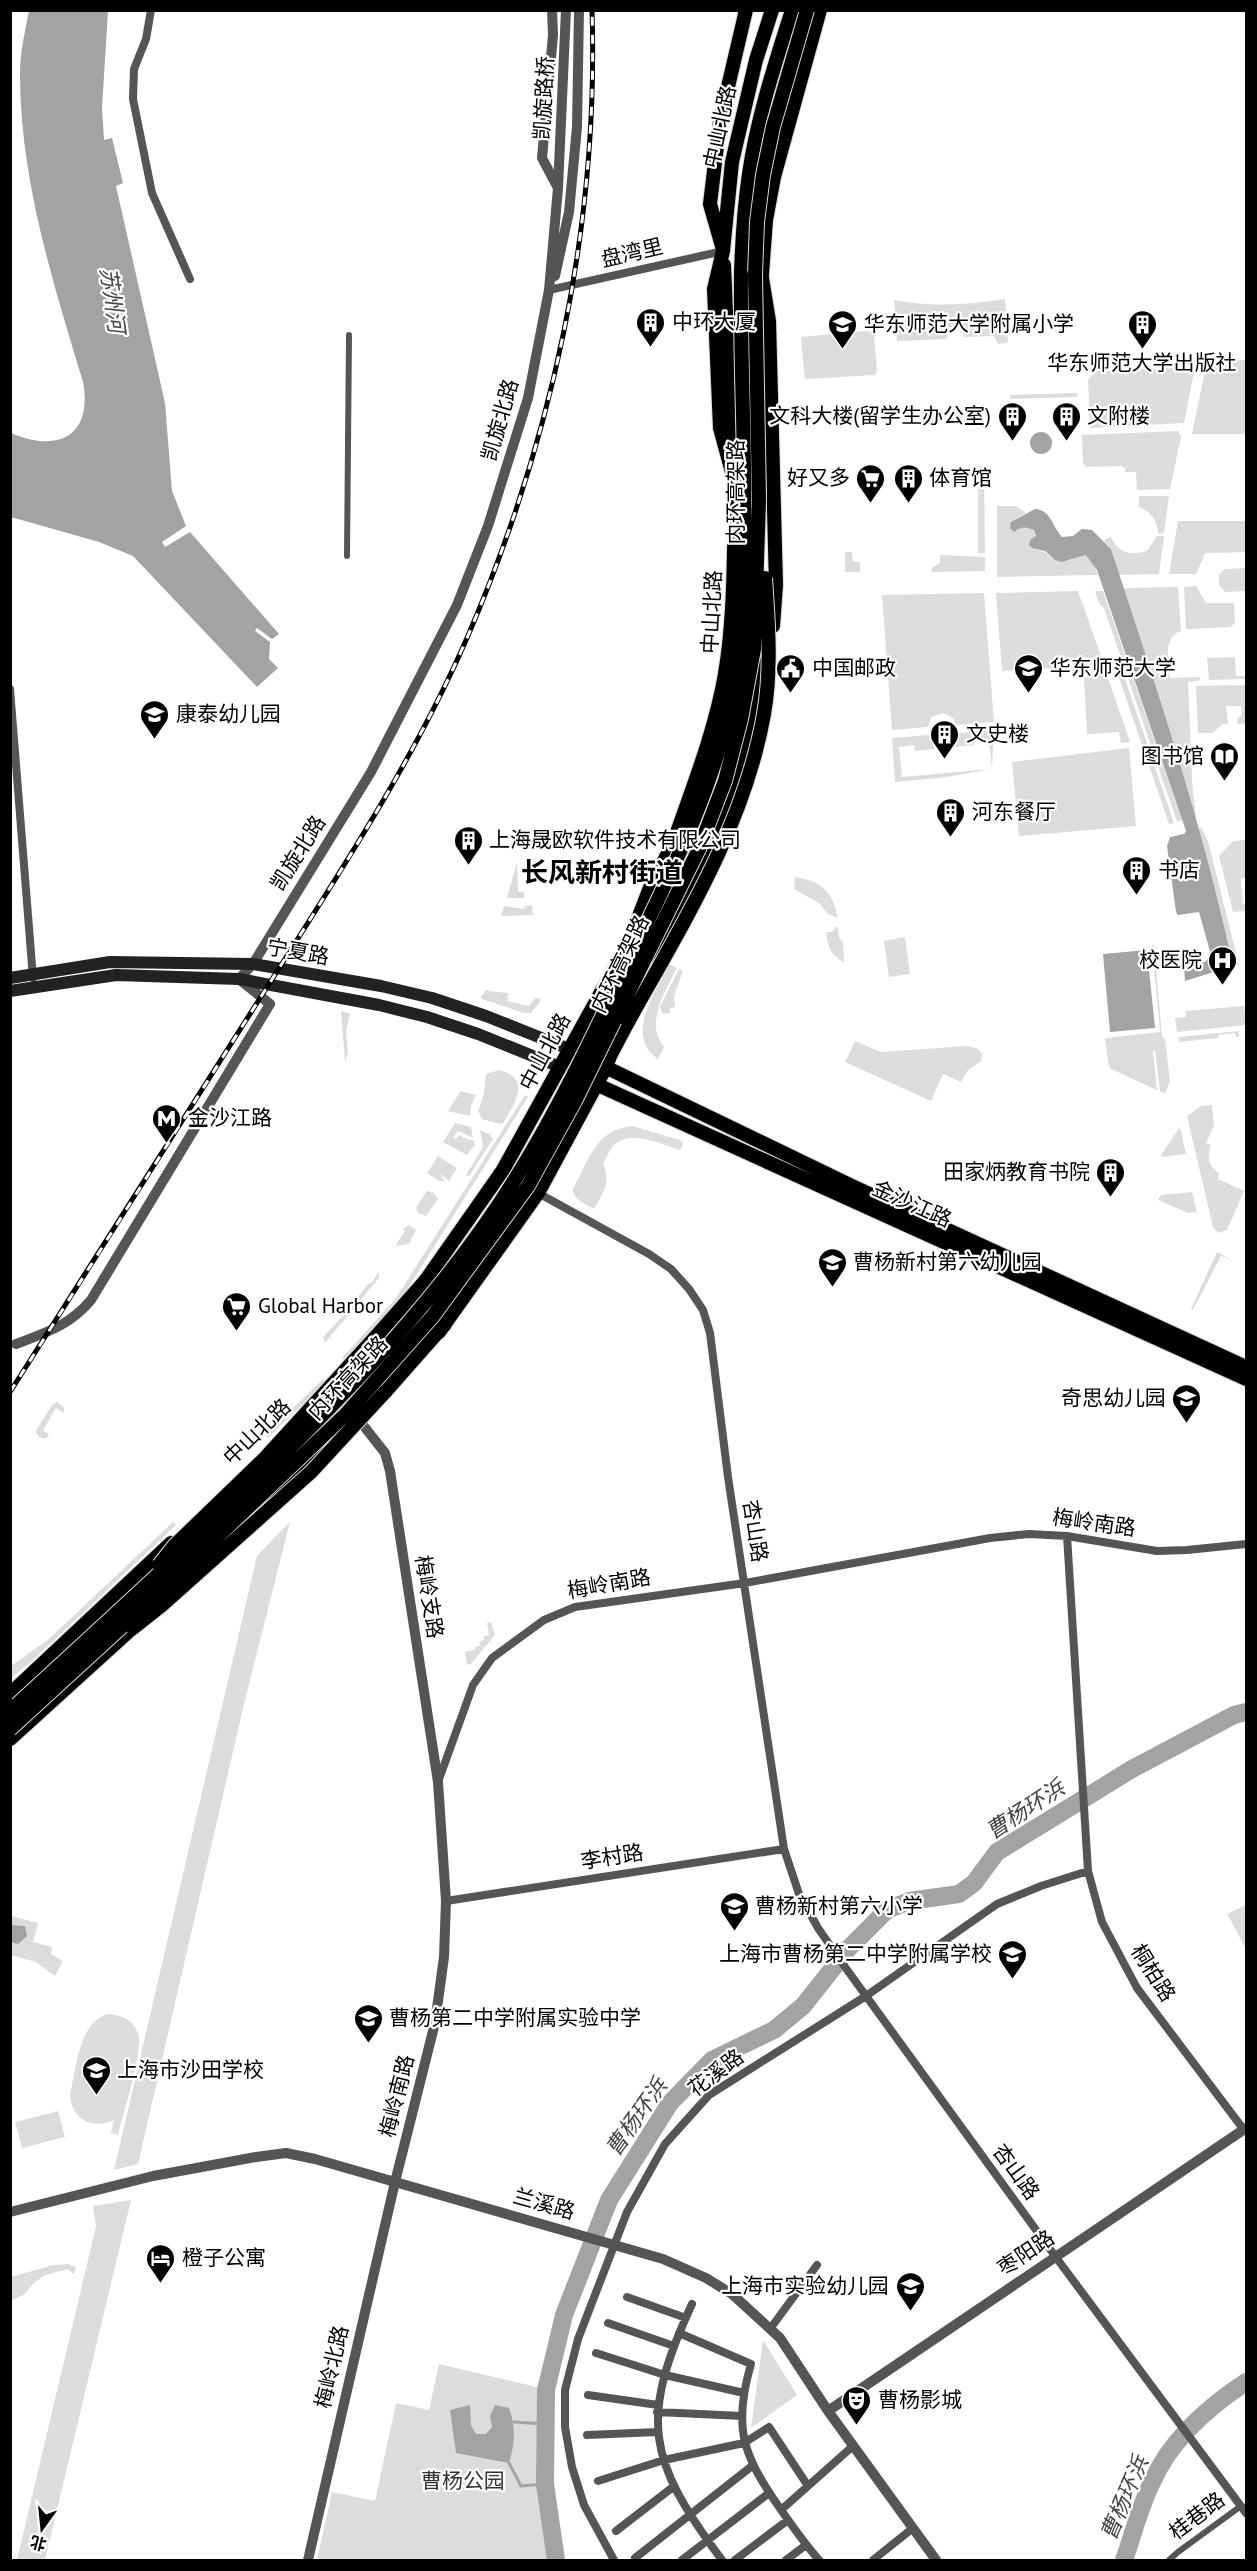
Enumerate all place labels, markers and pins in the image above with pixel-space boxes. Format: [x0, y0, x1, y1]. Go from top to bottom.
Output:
building icon: 中环大厦 [635, 306, 667, 348]
place label: 中环大厦 [672, 308, 756, 335]
school or university icon: 华东师范大学附属小学 [827, 308, 859, 350]
building icon: 华东师范大学出版社 [1126, 308, 1158, 350]
place label: 华东师范大学附属小学 [864, 310, 1074, 337]
place label: 华东师范大学出版社 [1048, 349, 1237, 376]
building icon: 文科大楼(留学生办公室) [996, 400, 1028, 442]
building icon: 文附楼 [1050, 400, 1082, 442]
place label: 文科大楼(留学生办公室) [769, 402, 991, 429]
place label: 文附楼 [1087, 402, 1150, 429]
supermarket icon: 好又多 [855, 462, 887, 504]
building icon: 体育馆 [892, 462, 924, 504]
place label: 好又多 [787, 464, 850, 491]
place label: 体育馆 [929, 464, 992, 491]
public building icon: 中国邮政 [775, 652, 807, 694]
school or university icon: 华东师范大学 [1013, 652, 1045, 694]
place label: 中国邮政 [812, 654, 896, 681]
place label: 华东师范大学 [1050, 654, 1176, 681]
school or university icon: 康泰幼儿园 [139, 698, 171, 740]
place label: 康泰幼儿园 [176, 700, 281, 727]
building icon: 文史楼 [929, 718, 961, 760]
place label: 文史楼 [966, 720, 1029, 747]
library icon: 图书馆 [1209, 740, 1241, 782]
place label: 图书馆 [1141, 742, 1204, 769]
building icon: 河东餐厅 [935, 796, 967, 838]
place label: 河东餐厅 [972, 798, 1056, 825]
building icon: 上海晟欧软件技术有限公司 [452, 824, 484, 866]
place label: 上海晟欧软件技术有限公司 [489, 826, 741, 853]
building icon: 书店 [1121, 854, 1153, 896]
place label: 书店 [1158, 856, 1200, 883]
hospital icon: 校医院 [1207, 944, 1239, 986]
place label: 校医院 [1139, 946, 1202, 973]
metro station icon: 金沙江路 [151, 1102, 183, 1144]
place label: 金沙江路 [188, 1104, 272, 1131]
building icon: 田家炳教育书院 [1095, 1156, 1127, 1198]
place label: 田家炳教育书院 [943, 1158, 1090, 1185]
school or university icon: 曹杨新村第六幼儿园 [816, 1246, 848, 1288]
place label: 曹杨新村第六幼儿园 [853, 1248, 1042, 1275]
supermarket icon: Global Harbor [221, 1290, 253, 1332]
place label: Global Harbor [258, 1292, 383, 1319]
school or university icon: 奇思幼儿园 [1171, 1382, 1203, 1424]
place label: 奇思幼儿园 [1061, 1384, 1166, 1411]
school or university icon: 曹杨新村第六小学 [718, 1890, 750, 1932]
place label: 曹杨新村第六小学 [755, 1892, 923, 1919]
school or university icon: 上海市曹杨第二中学附属学校 [997, 1938, 1029, 1980]
place label: 上海市曹杨第二中学附属学校 [719, 1940, 992, 1967]
school or university icon: 曹杨第二中学附属实验中学 [352, 2002, 384, 2044]
place label: 曹杨第二中学附属实验中学 [389, 2004, 641, 2031]
school or university icon: 上海市沙田学校 [80, 2054, 112, 2096]
place label: 上海市沙田学校 [117, 2056, 264, 2083]
hotel icon: 橙子公寓 [145, 2242, 177, 2284]
place label: 橙子公寓 [182, 2244, 266, 2271]
school or university icon: 上海市实验幼儿园 [894, 2270, 926, 2312]
place label: 上海市实验幼儿园 [721, 2272, 889, 2299]
theatre icon: 曹杨影城 [841, 2384, 873, 2426]
place label: 曹杨影城 [878, 2386, 962, 2413]

